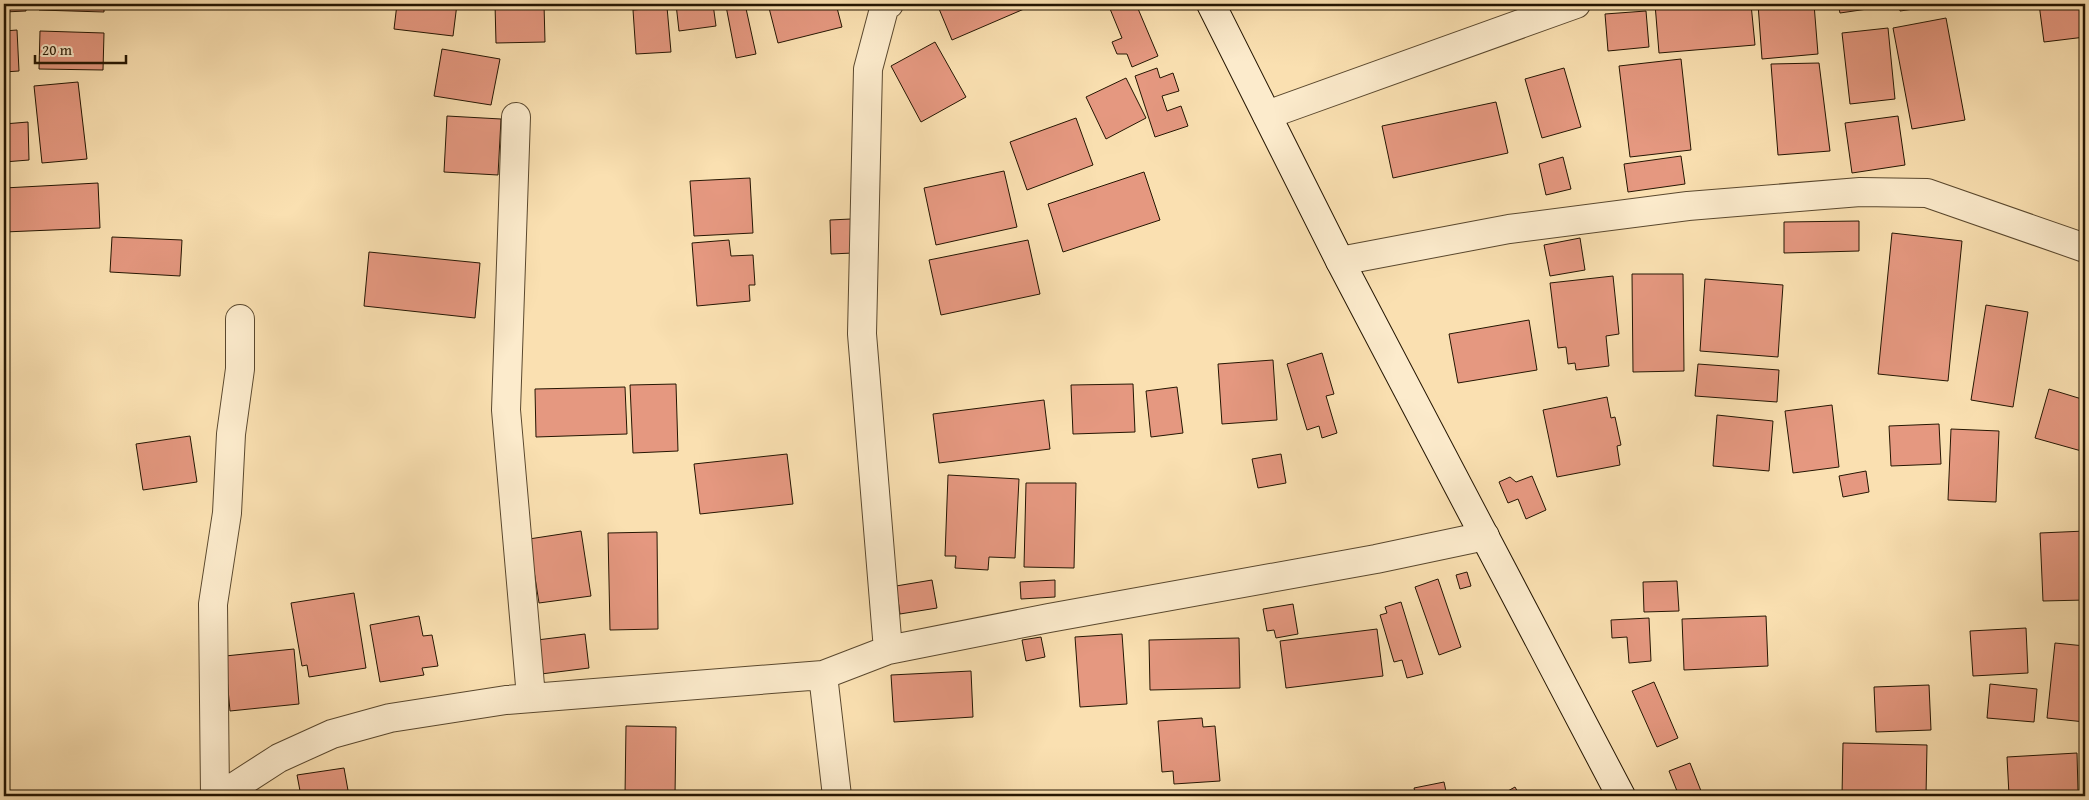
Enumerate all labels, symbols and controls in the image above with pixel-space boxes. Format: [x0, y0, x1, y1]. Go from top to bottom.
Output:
scale bar [35, 32, 126, 64]
text: 20 m [42, 39, 73, 60]

